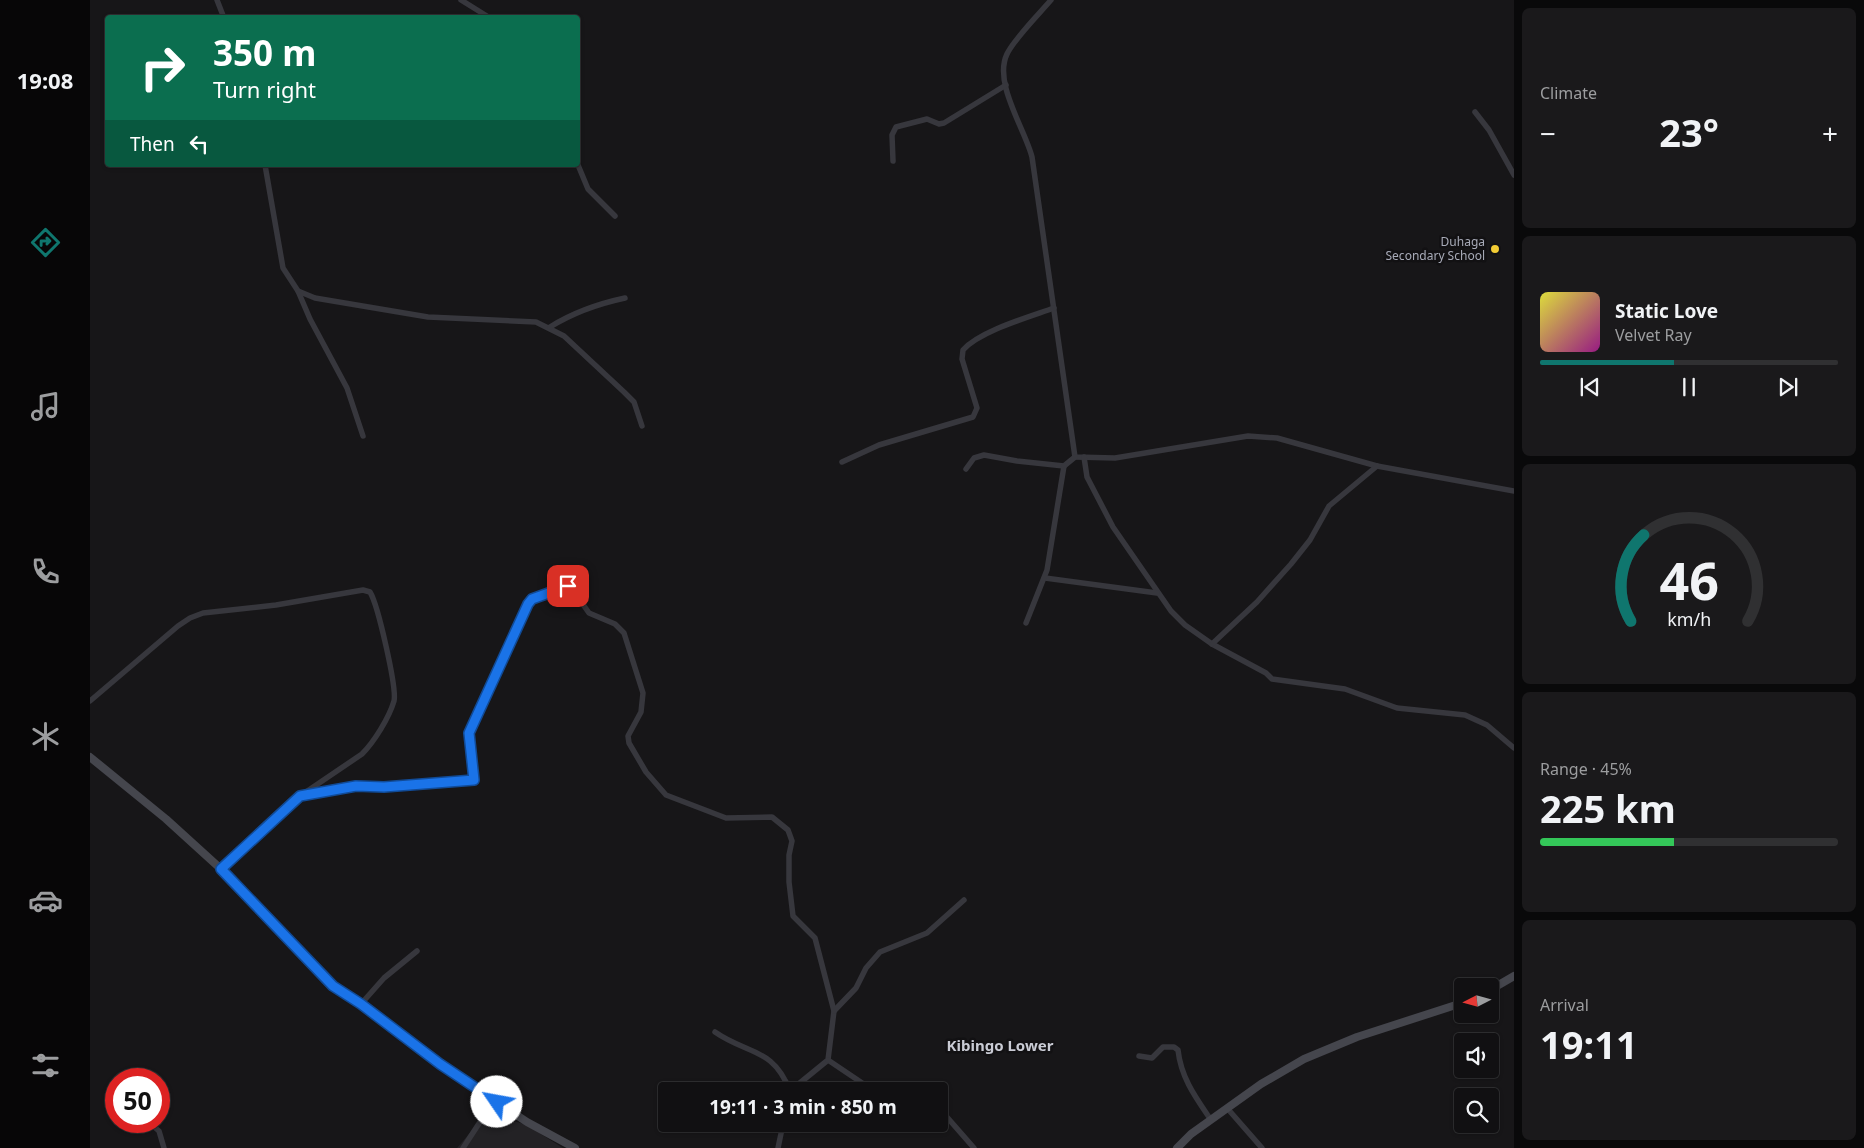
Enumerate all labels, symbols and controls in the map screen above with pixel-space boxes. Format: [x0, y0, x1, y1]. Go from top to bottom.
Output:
text: 350 m [213, 29, 316, 76]
icon: right [130, 35, 195, 100]
text: 19:08 [17, 65, 73, 95]
text: Turn right [213, 74, 316, 104]
text: Climate [1540, 82, 1597, 104]
text: 23° [1659, 106, 1719, 158]
text: − [1540, 114, 1556, 152]
text: + [1822, 114, 1838, 152]
icon: left [185, 130, 213, 158]
text: Then [130, 131, 175, 157]
icon: directions [28, 225, 63, 260]
place label: Duhaga Secondary School [1386, 233, 1485, 264]
marker: Duhaga Secondary School [1489, 243, 1501, 255]
text: Static Love [1615, 298, 1718, 324]
text: Velvet Ray [1615, 324, 1692, 346]
icon: previous [1576, 373, 1604, 401]
icon: pause [1675, 373, 1703, 401]
icon: next [1774, 373, 1802, 401]
icon: music [28, 389, 63, 424]
text: 46 [1659, 544, 1719, 615]
icon: phone [28, 554, 63, 589]
pin [547, 565, 589, 607]
icon: arrive [554, 572, 582, 600]
text: km/h [1667, 607, 1711, 631]
icon: climate [28, 719, 63, 754]
text: Range · 45% [1540, 758, 1632, 780]
text: 225 km [1540, 782, 1676, 834]
icon: car [28, 883, 63, 918]
north arrow [1454, 978, 1499, 1022]
map controls [1454, 978, 1499, 1133]
text: Arrival [1540, 994, 1589, 1016]
text: 19:11 [1540, 1018, 1638, 1070]
button: sound [1454, 1033, 1499, 1078]
district label: Kibingo Lower [947, 1035, 1054, 1055]
icon: filters [28, 1048, 63, 1083]
speed limit sign: 50 [105, 1068, 170, 1133]
position arrow [470, 1075, 522, 1127]
button: search [1454, 1088, 1499, 1133]
text: 19:11 · 3 min · 850 m [709, 1094, 897, 1120]

